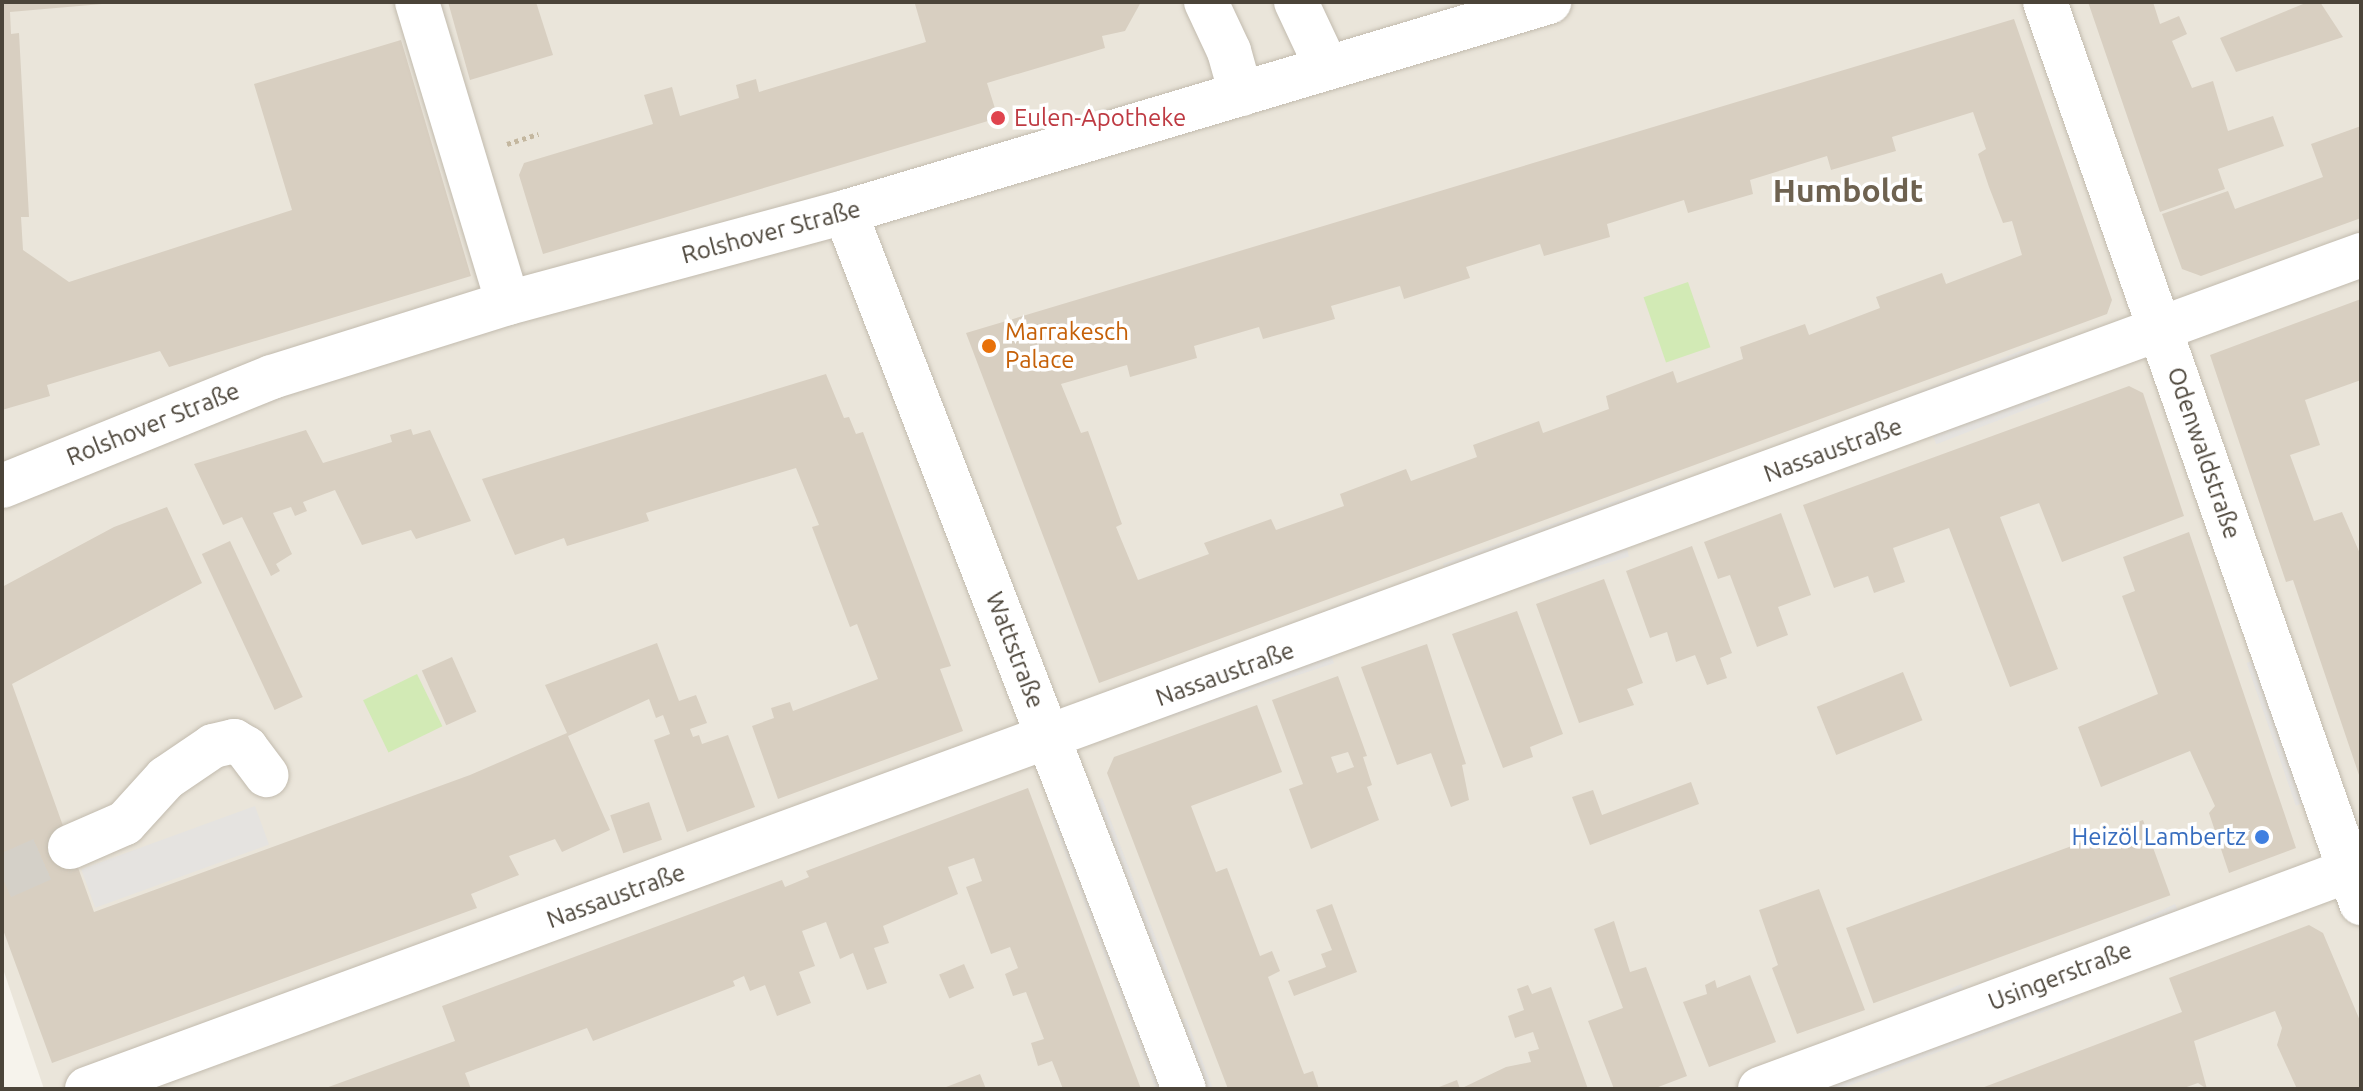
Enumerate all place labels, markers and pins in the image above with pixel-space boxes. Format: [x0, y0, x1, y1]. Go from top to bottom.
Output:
place label: Eulen-Apotheke [1014, 104, 1186, 132]
marker: Eulen-Apotheke [989, 109, 1007, 127]
place label: Marrakesch Palace [1005, 318, 1129, 374]
marker: Marrakesch Palace [980, 337, 998, 355]
place label: Heizöl Lambertz [2071, 823, 2246, 851]
marker: Heizöl Lambertz [2253, 828, 2271, 846]

